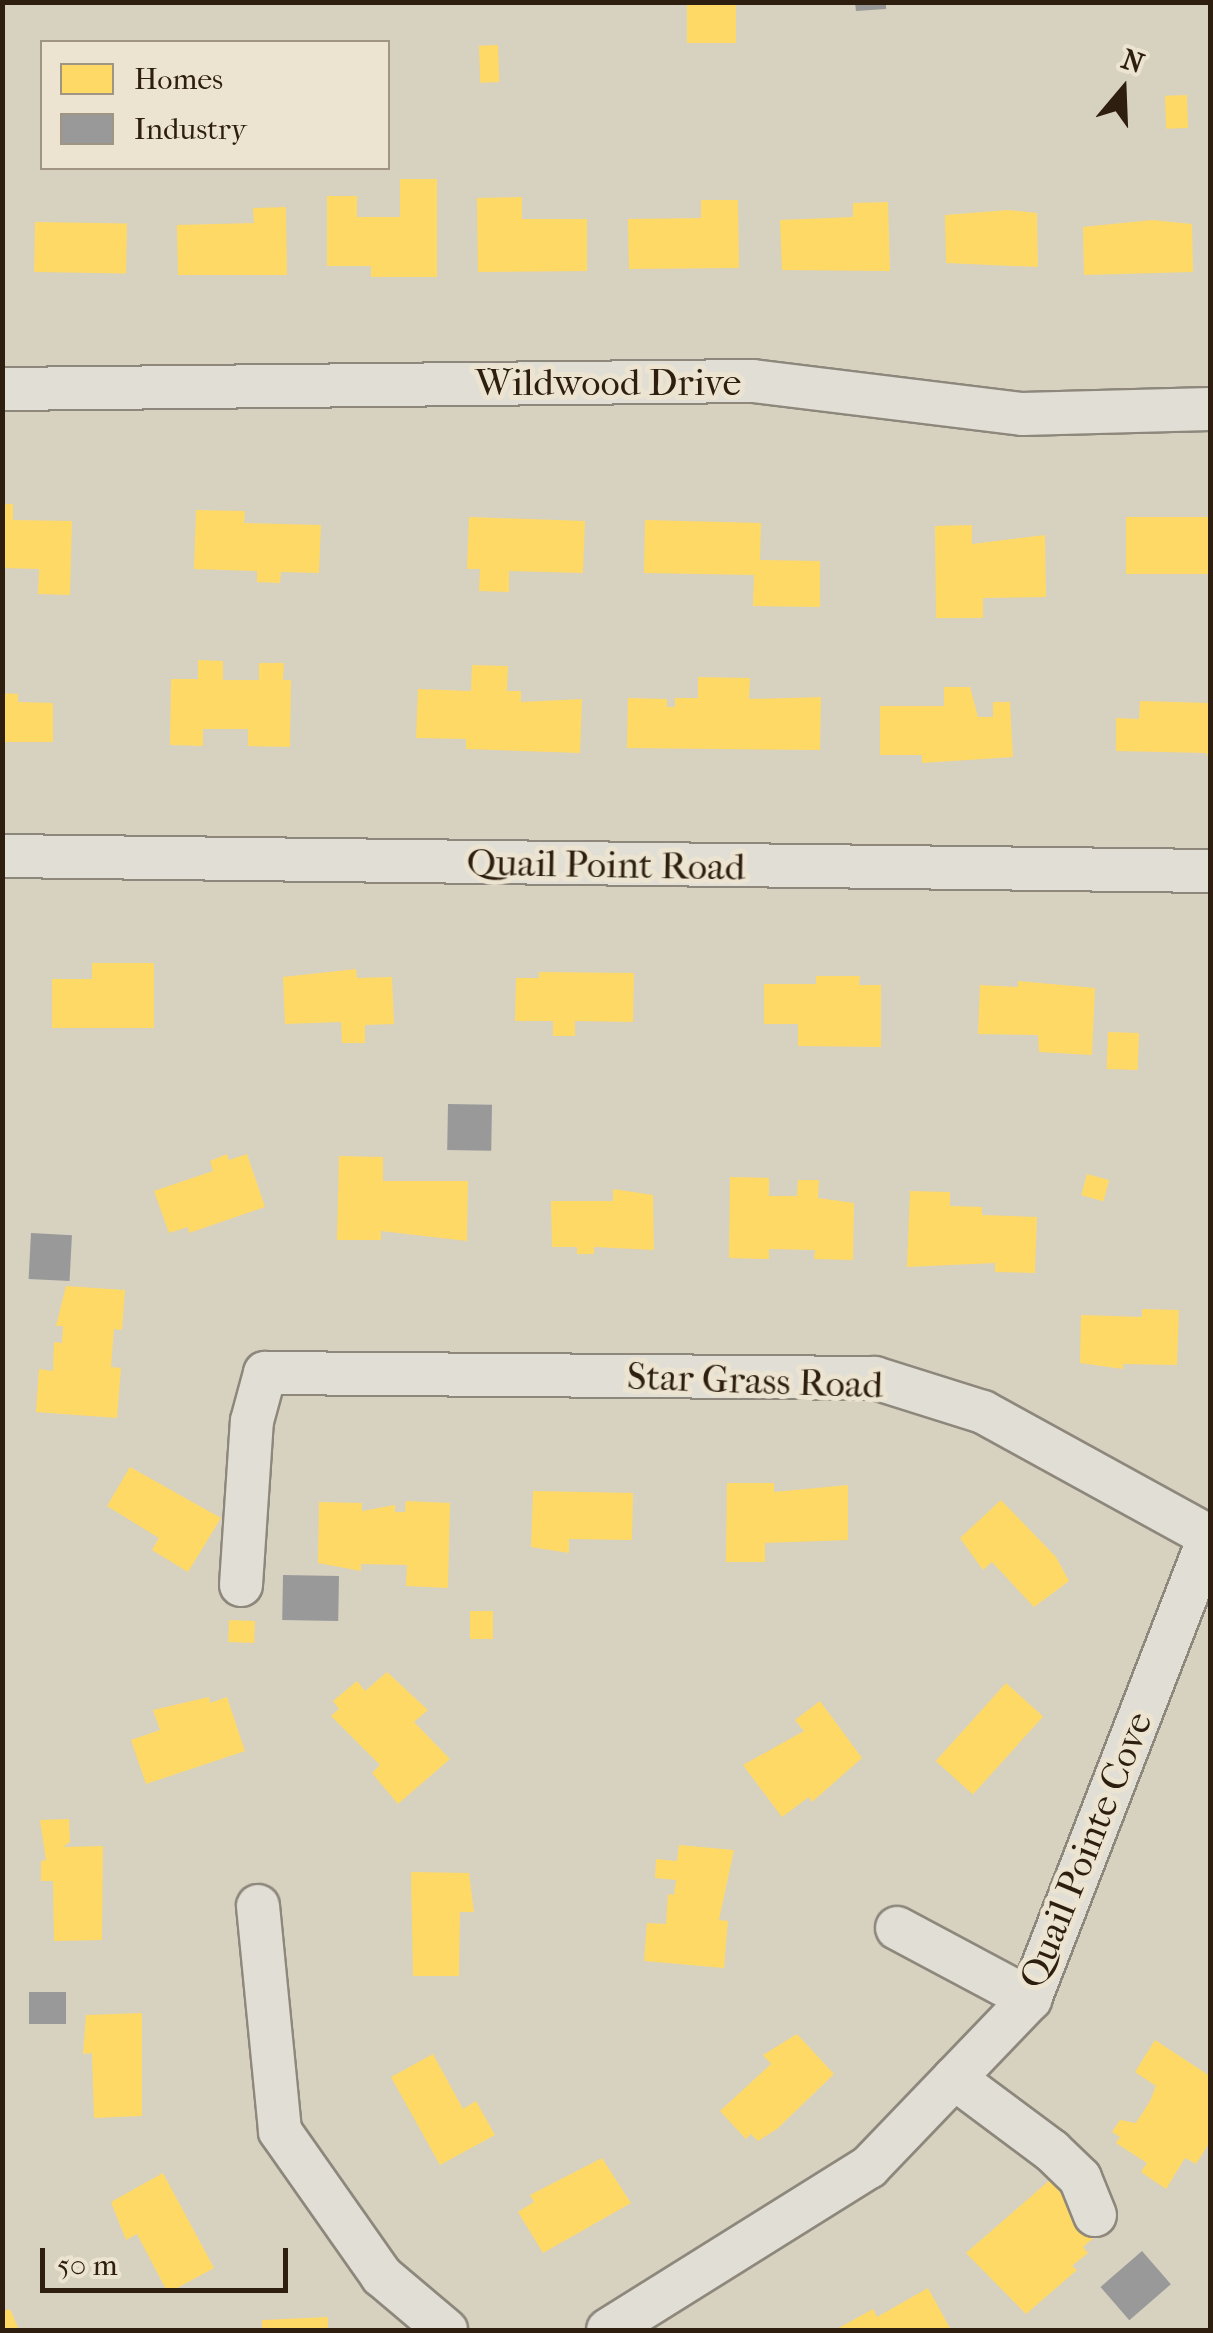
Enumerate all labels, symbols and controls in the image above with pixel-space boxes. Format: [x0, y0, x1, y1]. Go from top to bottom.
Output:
legend [40, 40, 390, 170]
north arrow [1073, 40, 1173, 140]
text: N [1118, 42, 1148, 80]
text: Homes [134, 62, 223, 97]
text: Industry [134, 112, 247, 147]
street label: Wildwood Drive [475, 360, 741, 406]
street label: Quail Point Road [466, 840, 746, 890]
street label: Star Grass Road [626, 1354, 884, 1408]
street label: Quail Pointe Cove [1010, 1705, 1162, 1995]
scale bar [45, 2228, 292, 2290]
text: 50 m [57, 2248, 118, 2283]

